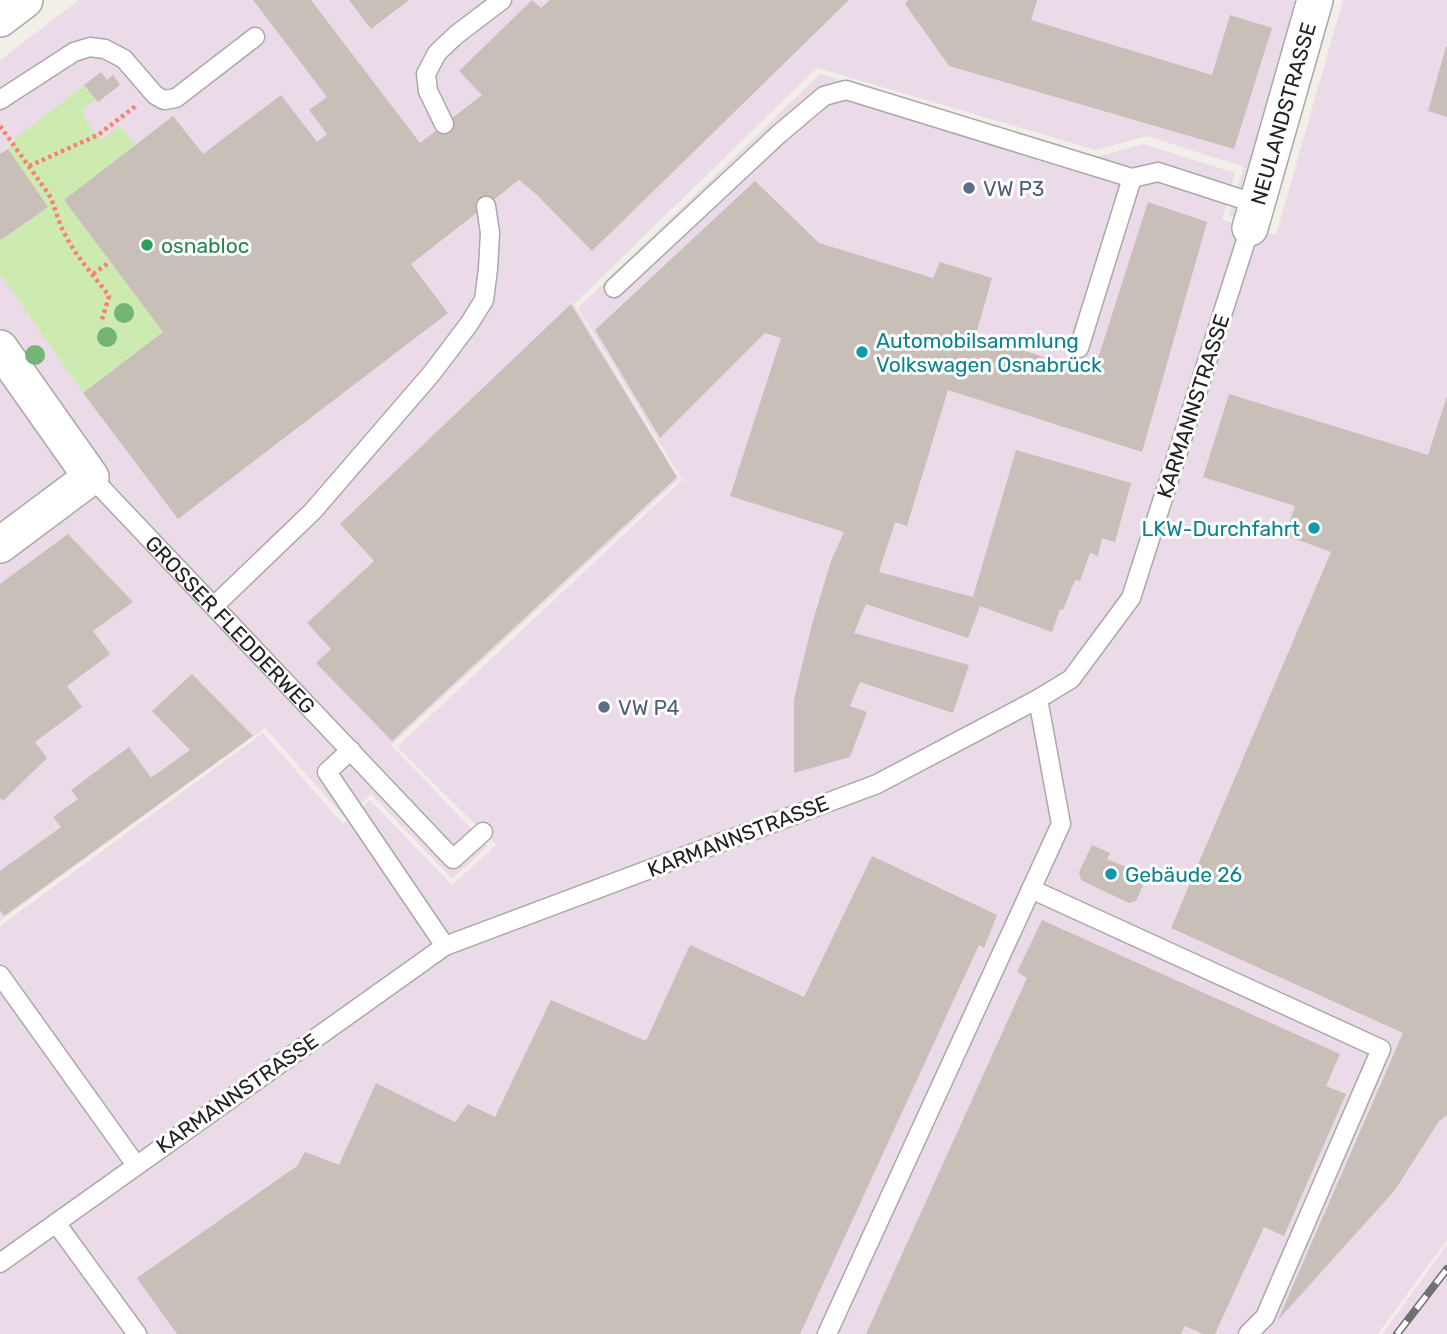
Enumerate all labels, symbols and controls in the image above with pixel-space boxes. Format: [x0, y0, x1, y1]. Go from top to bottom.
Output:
street label: NEULANDSTRASSE [1245, 19, 1321, 208]
place label: VW P3 [983, 176, 1044, 201]
marker: VW P3 [961, 180, 977, 196]
place label: osnabloc [161, 233, 249, 258]
marker: osnabloc [139, 237, 155, 253]
street label: KARMANNSTRASSE [1151, 311, 1235, 501]
place label: Automobilsammlung Volkswagen Osnabrück [876, 328, 1102, 377]
marker: Automobilsammlung Volkswagen Osnabrück [854, 344, 870, 360]
place label: LKW-Durchfahrt [1142, 516, 1300, 541]
marker: LKW-Durchfahrt [1306, 520, 1322, 536]
street label: GROSSER FLEDDERWEG [140, 530, 321, 719]
place label: VW P4 [618, 695, 680, 720]
marker: VW P4 [596, 699, 612, 715]
street label: KARMANNSTRASSE [644, 790, 832, 882]
place label: Gebäude 26 [1125, 862, 1242, 887]
marker: Gebäude 26 [1103, 866, 1119, 882]
street label: KARMANNSTRASSE [151, 1028, 323, 1158]

